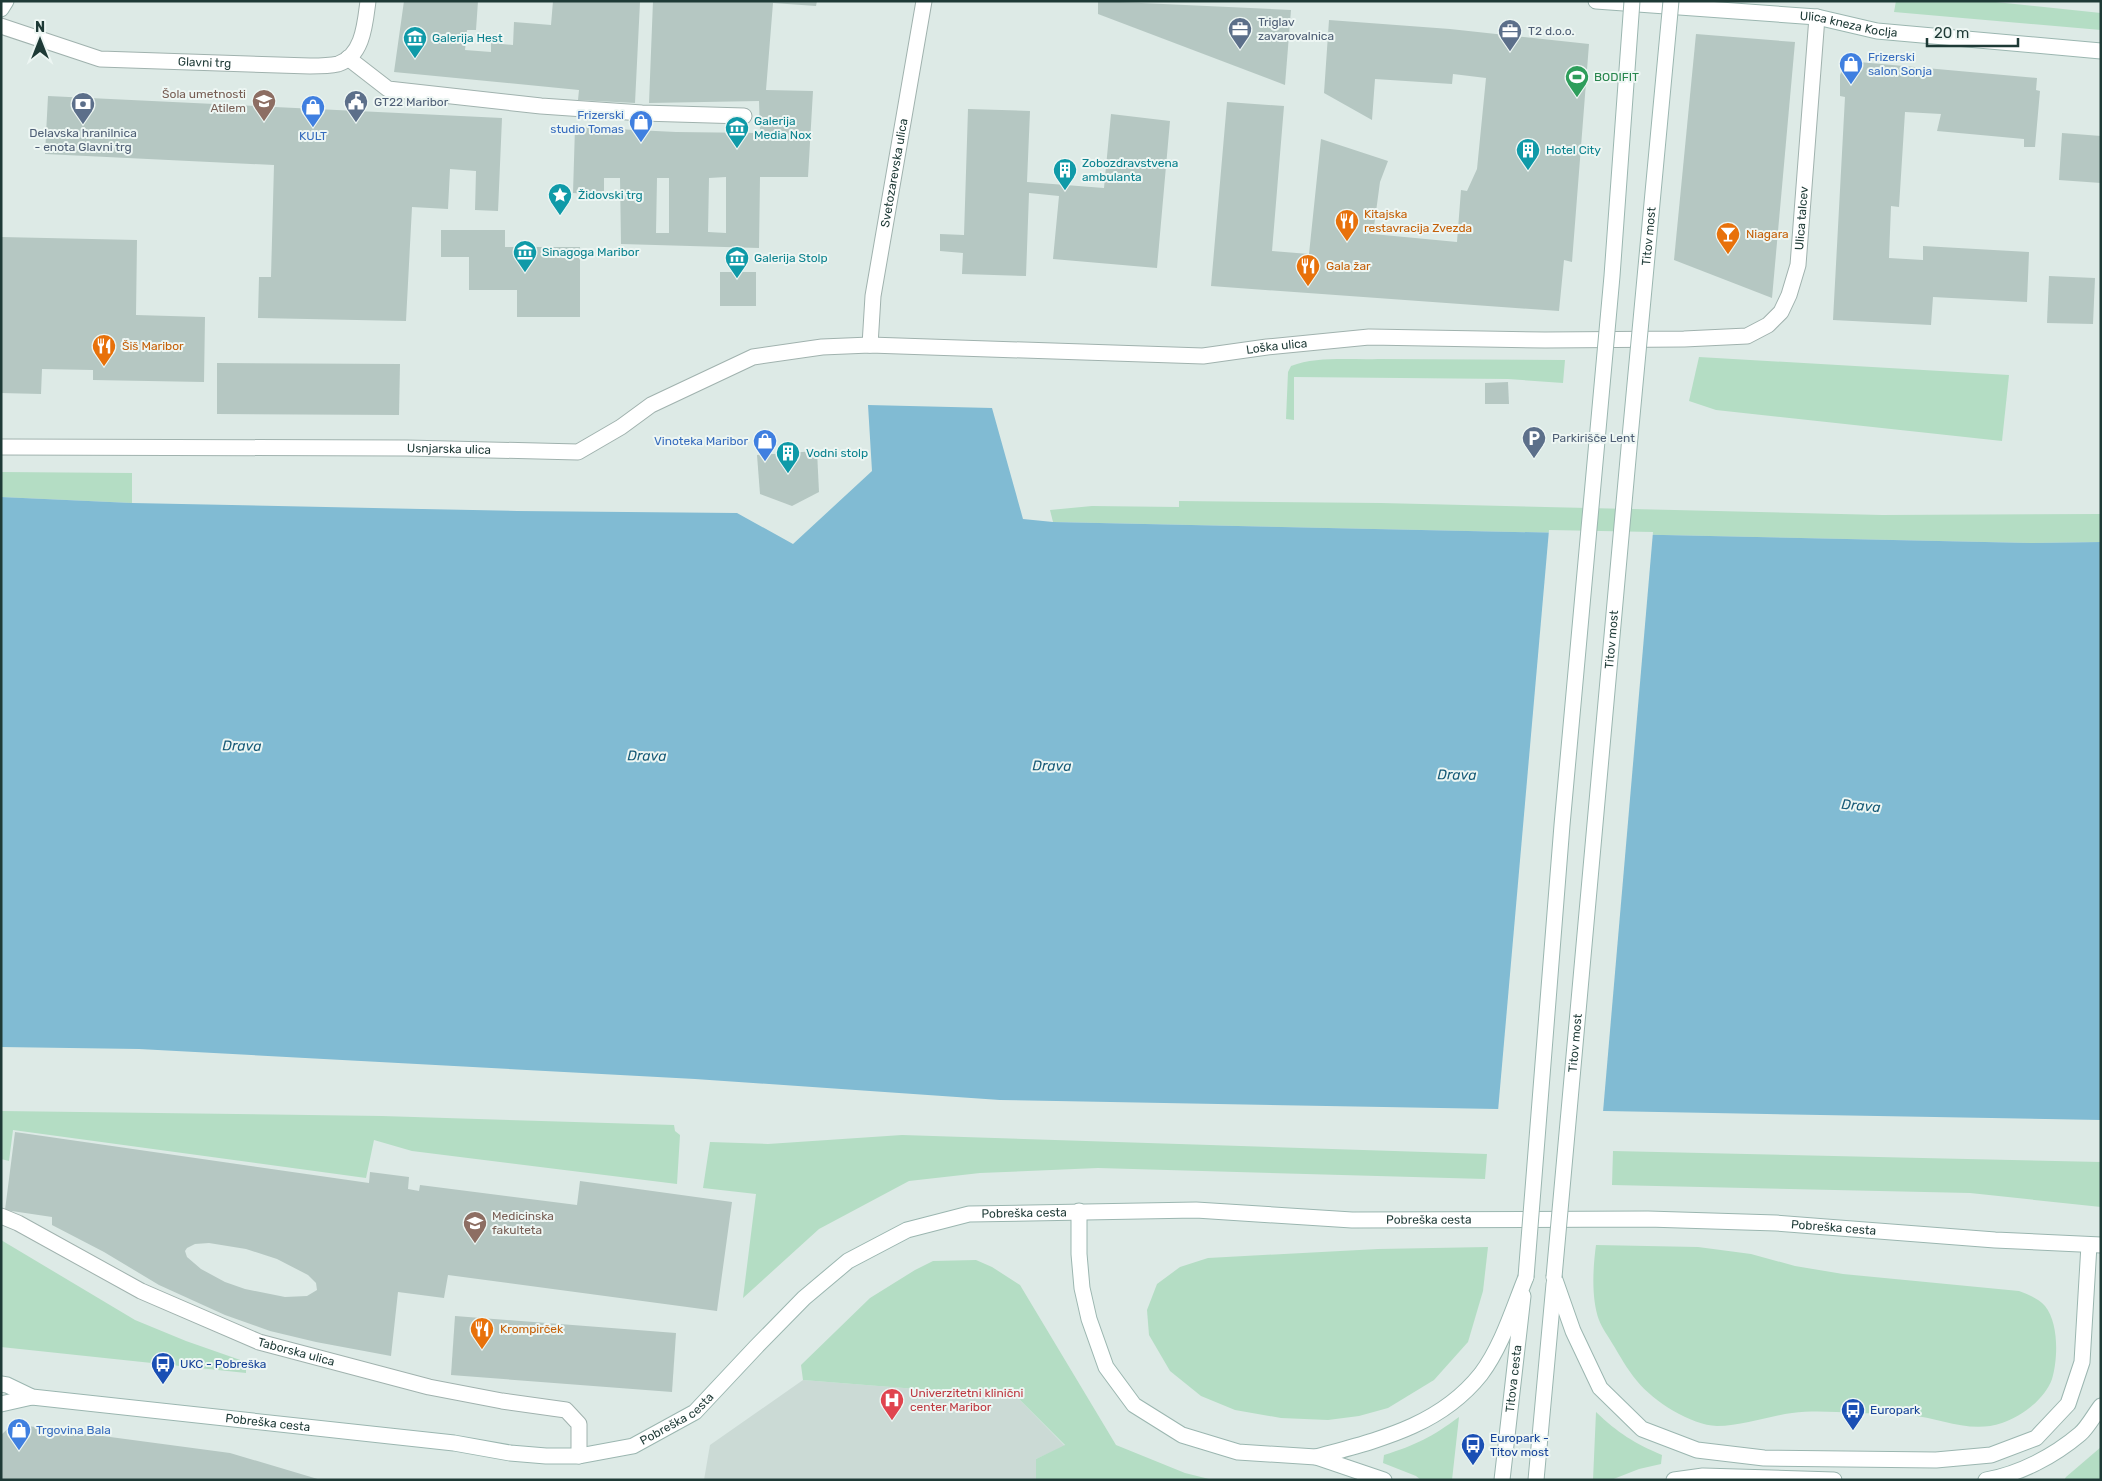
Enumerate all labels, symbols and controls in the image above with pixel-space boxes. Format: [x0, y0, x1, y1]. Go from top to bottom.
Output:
street label: Ulica kneza Koclja [1799, 9, 1898, 40]
north arrow [15, 15, 65, 65]
place label: Triglav zavarovalnica [1258, 15, 1334, 43]
scale bar [1927, 15, 2018, 47]
office icon: Triglav zavarovalnica [1227, 16, 1253, 50]
office icon: T2 d.o.o. [1497, 18, 1523, 52]
text: N [35, 19, 45, 36]
place label: T2 d.o.o. [1528, 24, 1574, 38]
text: 20 m [1934, 24, 1969, 42]
museum icon: Galerija Hest [402, 25, 428, 59]
place label: Galerija Hest [432, 31, 503, 45]
place label: Frizerski salon Sonja [1868, 50, 1932, 78]
shop icon: Frizerski salon Sonja [1838, 51, 1864, 85]
street label: Glavni trg [178, 55, 232, 70]
sports icon: BODIFIT [1564, 64, 1590, 98]
place label: BODIFIT [1594, 70, 1639, 84]
place label: Šola umetnosti Atilem [162, 87, 246, 115]
school or university icon: Šola umetnosti Atilem [251, 88, 277, 122]
public building icon: GT22 Maribor [343, 89, 369, 123]
bank icon: Delavska hranilnica - enota Glavni trg [70, 91, 96, 125]
shop icon: KULT [300, 94, 326, 128]
place label: GT22 Maribor [374, 95, 449, 109]
place label: Frizerski studio Tomas [550, 108, 624, 136]
shop icon: Frizerski studio Tomas [628, 109, 654, 143]
place label: Galerija Media Nox [754, 114, 812, 142]
museum icon: Galerija Media Nox [724, 115, 750, 149]
street label: Svetozarevska ulica [878, 117, 911, 228]
place label: Delavska hranilnica - enota Glavni trg [29, 126, 137, 154]
place label: KULT [299, 129, 327, 143]
building icon: Hotel City [1515, 137, 1541, 171]
place label: Hotel City [1546, 143, 1601, 157]
place label: Zobozdravstvena ambulanta [1082, 156, 1178, 184]
building icon: Zobozdravstvena ambulanta [1052, 157, 1078, 191]
place icon: Židovski trg [547, 182, 573, 216]
street label: Ulica talcev [1792, 185, 1811, 251]
place label: Židovski trg [578, 188, 643, 202]
street label: Titov most [1639, 206, 1659, 266]
place label: Kitajska restavracija Zvezda [1364, 207, 1472, 235]
restaurant icon: Kitajska restavracija Zvezda [1334, 208, 1360, 242]
bar icon: Niagara [1715, 221, 1741, 255]
place label: Niagara [1746, 227, 1789, 241]
museum icon: Sinagoga Maribor [512, 239, 538, 273]
place label: Sinagoga Maribor [542, 245, 640, 259]
museum icon: Galerija Stolp [724, 245, 750, 279]
place label: Galerija Stolp [754, 251, 828, 265]
restaurant icon: Gala žar [1295, 253, 1321, 287]
place label: Gala žar [1326, 259, 1371, 273]
restaurant icon: Šiš Maribor [91, 333, 117, 367]
street label: Loška ulica [1245, 336, 1308, 357]
place label: Šiš Maribor [122, 339, 184, 353]
parking icon: Parkirišče Lent [1521, 425, 1547, 459]
shop icon: Vinoteka Maribor [752, 428, 778, 462]
place label: Parkirišče Lent [1552, 431, 1635, 445]
place label: Vinoteka Maribor [654, 434, 748, 448]
building icon: Vodni stolp [775, 440, 801, 474]
street label: Usnjarska ulica [407, 441, 491, 457]
place label: Vodni stolp [806, 446, 868, 460]
street label: Titov most [1602, 609, 1621, 670]
water label: Drava [222, 737, 262, 755]
water label: Drava [627, 747, 667, 765]
water label: Drava [1032, 757, 1072, 775]
water label: Drava [1437, 766, 1477, 784]
water label: Drava [1841, 796, 1881, 816]
street label: Titov most [1566, 1013, 1585, 1073]
street label: Pobreška cesta [981, 1205, 1067, 1221]
place label: Medicinska fakulteta [492, 1209, 554, 1237]
school or university icon: Medicinska fakulteta [462, 1210, 488, 1244]
street label: Pobreška cesta [1386, 1213, 1472, 1227]
street label: Pobreška cesta [1790, 1217, 1877, 1238]
restaurant icon: Krompirček [469, 1316, 495, 1350]
place label: Krompirček [500, 1322, 564, 1336]
street label: Taborska ulica [256, 1335, 336, 1369]
street label: Titova cesta [1503, 1344, 1524, 1413]
bus stop icon: UKC - Pobreška [150, 1351, 176, 1385]
place label: UKC - Pobreška [180, 1357, 267, 1371]
place label: Univerzitetni klinični center Maribor [910, 1386, 1024, 1414]
hospital icon: Univerzitetni klinični center Maribor [879, 1387, 905, 1421]
street label: Pobreška cesta [638, 1390, 716, 1448]
bus stop icon: Europark [1840, 1397, 1866, 1431]
place label: Europark [1870, 1403, 1921, 1417]
street label: Pobreška cesta [225, 1411, 311, 1434]
shop icon: Trgovina Bala [6, 1417, 32, 1451]
place label: Trgovina Bala [36, 1423, 111, 1437]
place label: Europark - Titov most [1490, 1431, 1549, 1459]
bus stop icon: Europark - Titov most [1460, 1432, 1486, 1466]

